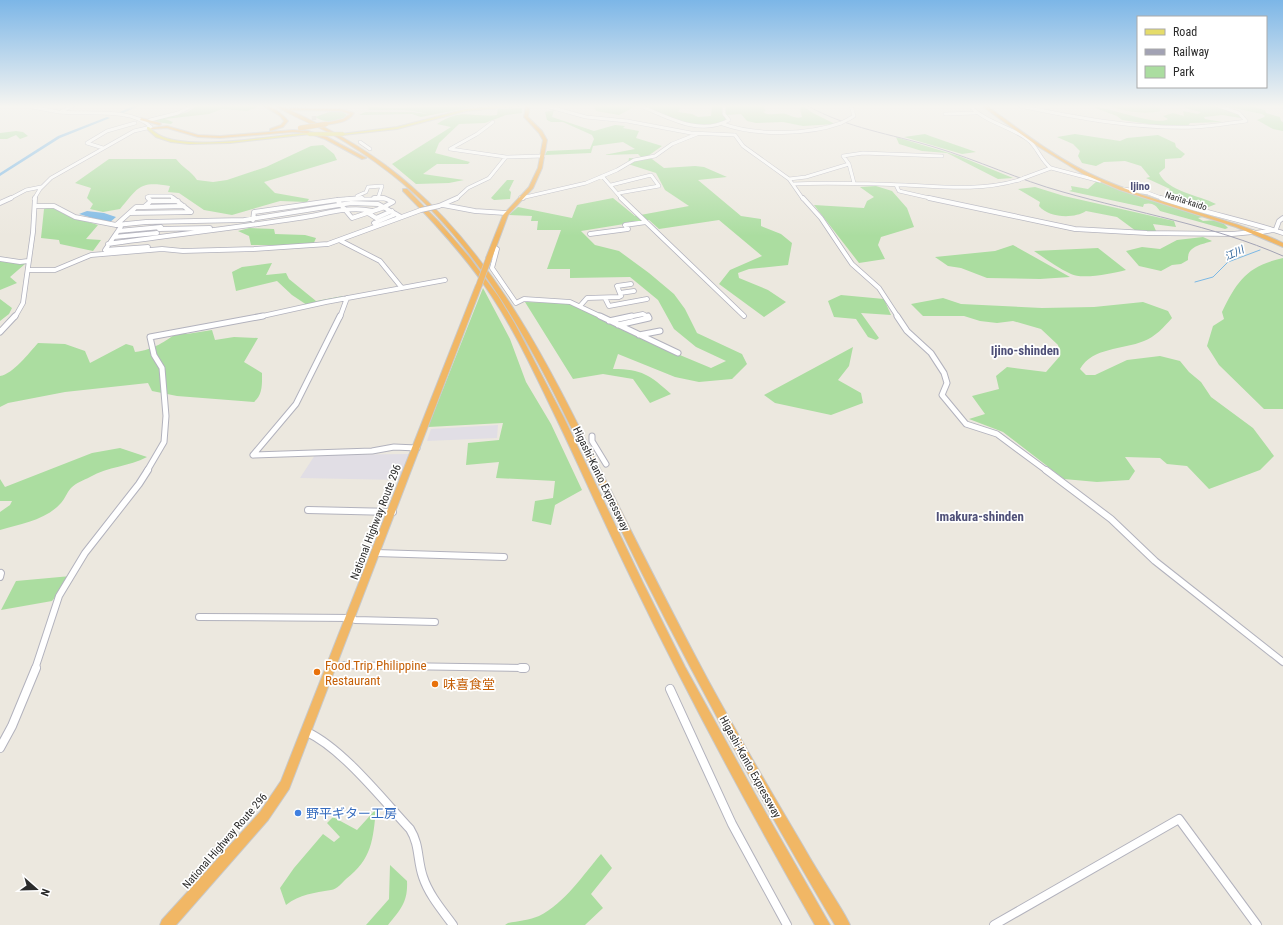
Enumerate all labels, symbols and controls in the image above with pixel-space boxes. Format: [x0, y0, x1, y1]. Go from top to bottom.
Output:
legend [1137, 16, 1267, 88]
text: Road [1173, 25, 1197, 39]
text: Railway [1173, 45, 1209, 59]
text: Park [1173, 65, 1195, 79]
district label: Ijino [1130, 180, 1150, 193]
street label: Narita-kaido [1164, 190, 1209, 213]
water label: 江川 [1223, 243, 1246, 262]
district label: Ijino-shinden [991, 343, 1059, 358]
street label: Higashi-Kanto Expressway [570, 425, 632, 534]
street label: National Highway Route 296 [348, 463, 404, 581]
district label: Imakura-shinden [936, 509, 1024, 524]
place label: Food Trip Philippine Restaurant [325, 658, 427, 688]
marker: Food Trip Philippine Restaurant [312, 667, 322, 677]
place label: 味喜食堂 [443, 677, 495, 692]
marker: 味喜食堂 [430, 679, 440, 689]
street label: Higashi-Kanto Expressway [717, 714, 784, 821]
street label: National Highway Route 296 [180, 791, 270, 891]
place label: 野平ギター工房 [306, 806, 397, 821]
marker: 野平ギター工房 [293, 808, 303, 818]
north arrow [16, 869, 56, 909]
text: N [38, 887, 52, 898]

